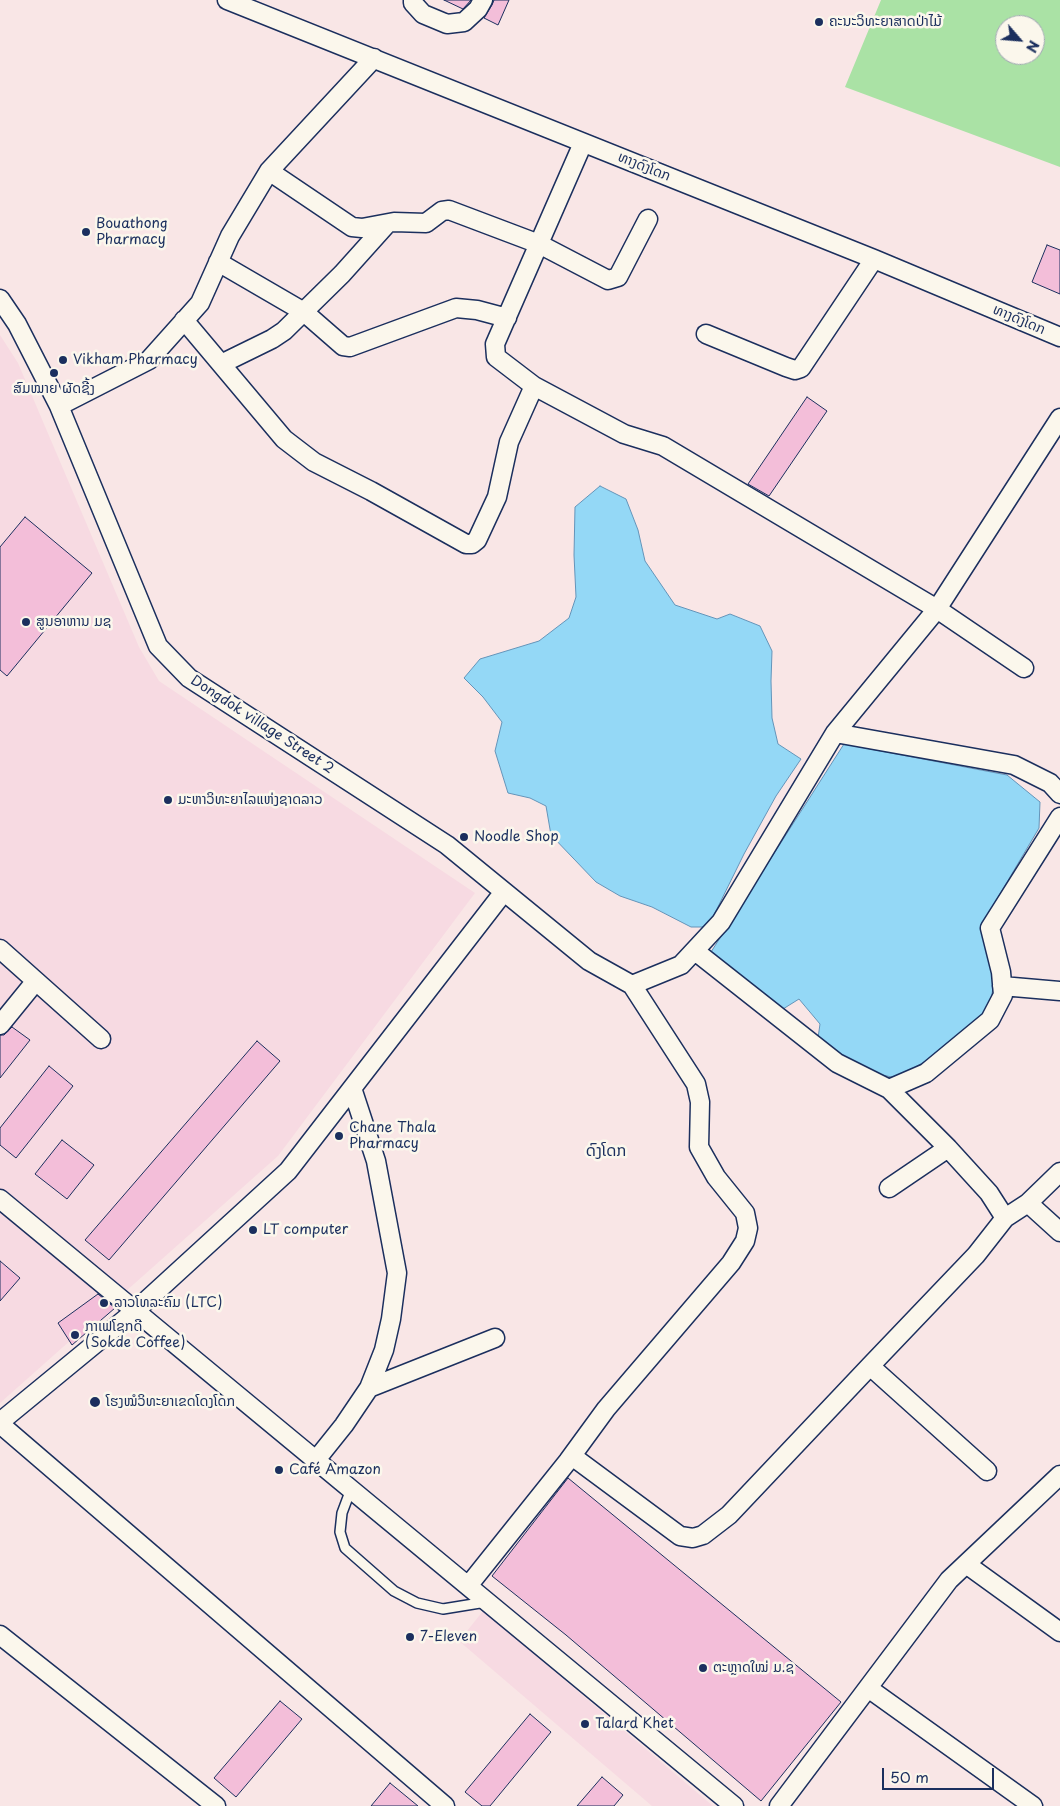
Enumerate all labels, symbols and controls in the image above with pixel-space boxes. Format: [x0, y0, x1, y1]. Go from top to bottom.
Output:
place label: ຄະນະວິທະຍາສາດປ່າໄມ້ [829, 14, 942, 30]
north arrow [995, 15, 1045, 65]
marker: ຄະນະວິທະຍາສາດປ່າໄມ້ [813, 16, 825, 28]
text: N [1021, 37, 1045, 56]
street label: ທາງດົງໂດກ [615, 149, 673, 185]
place label: Bouathong Pharmacy [96, 216, 168, 248]
marker: Bouathong Pharmacy [80, 226, 92, 238]
street label: ທາງດົງໂດກ [990, 301, 1048, 339]
place label: Vikham Pharmacy [73, 352, 198, 368]
marker: Vikham Pharmacy [57, 354, 69, 366]
marker: ສົມໝາຍ ຜັດຊີ້ງ [48, 367, 60, 379]
place label: ສົມໝາຍ ຜັດຊີ້ງ [13, 381, 95, 397]
place label: ສູນອາຫານ ມຊ [36, 614, 111, 630]
marker: ສູນອາຫານ ມຊ [20, 616, 32, 628]
street label: Dongdok village Street 2 [187, 672, 337, 778]
place label: ມະຫາວິທະຍາໄລແຫ່ງຊາດລາວ [178, 792, 323, 808]
marker: ມະຫາວິທະຍາໄລແຫ່ງຊາດລາວ [162, 794, 174, 806]
place label: Noodle Shop [474, 829, 559, 845]
marker: Noodle Shop [458, 831, 470, 843]
place label: Chane Thala Pharmacy [349, 1120, 436, 1152]
marker: Chane Thala Pharmacy [333, 1130, 345, 1142]
district label: ດົງໂດກ [586, 1142, 626, 1162]
place label: LT computer [263, 1222, 348, 1238]
marker: LT computer [247, 1224, 259, 1236]
place label: ລາວໂທລະຄົມ (LTC) [114, 1295, 222, 1311]
marker: ລາວໂທລະຄົມ (LTC) [98, 1297, 110, 1309]
place label: ກາເຟໂຊກດີ (Sokde Coffee) [85, 1319, 185, 1351]
marker: ກາເຟໂຊກດີ (Sokde Coffee) [69, 1329, 81, 1341]
place label: ໂຮງໝໍວິທະຍາເຂດໂດງໂດກ [106, 1394, 235, 1410]
marker: ໂຮງໝໍວິທະຍາເຂດໂດງໂດກ [88, 1395, 102, 1409]
place label: Café Amazon [289, 1462, 381, 1478]
marker: Café Amazon [273, 1464, 285, 1476]
place label: 7-Eleven [420, 1629, 477, 1645]
marker: 7-Eleven [404, 1631, 416, 1643]
place label: ຕະຫຼາດໃໝ່ ມ.ຊ [713, 1660, 794, 1676]
marker: ຕະຫຼາດໃໝ່ ມ.ຊ [697, 1662, 709, 1674]
place label: Talard Khet [595, 1716, 674, 1732]
marker: Talard Khet [579, 1718, 591, 1730]
scale bar [885, 1758, 998, 1790]
text: 50 m [890, 1765, 929, 1788]

